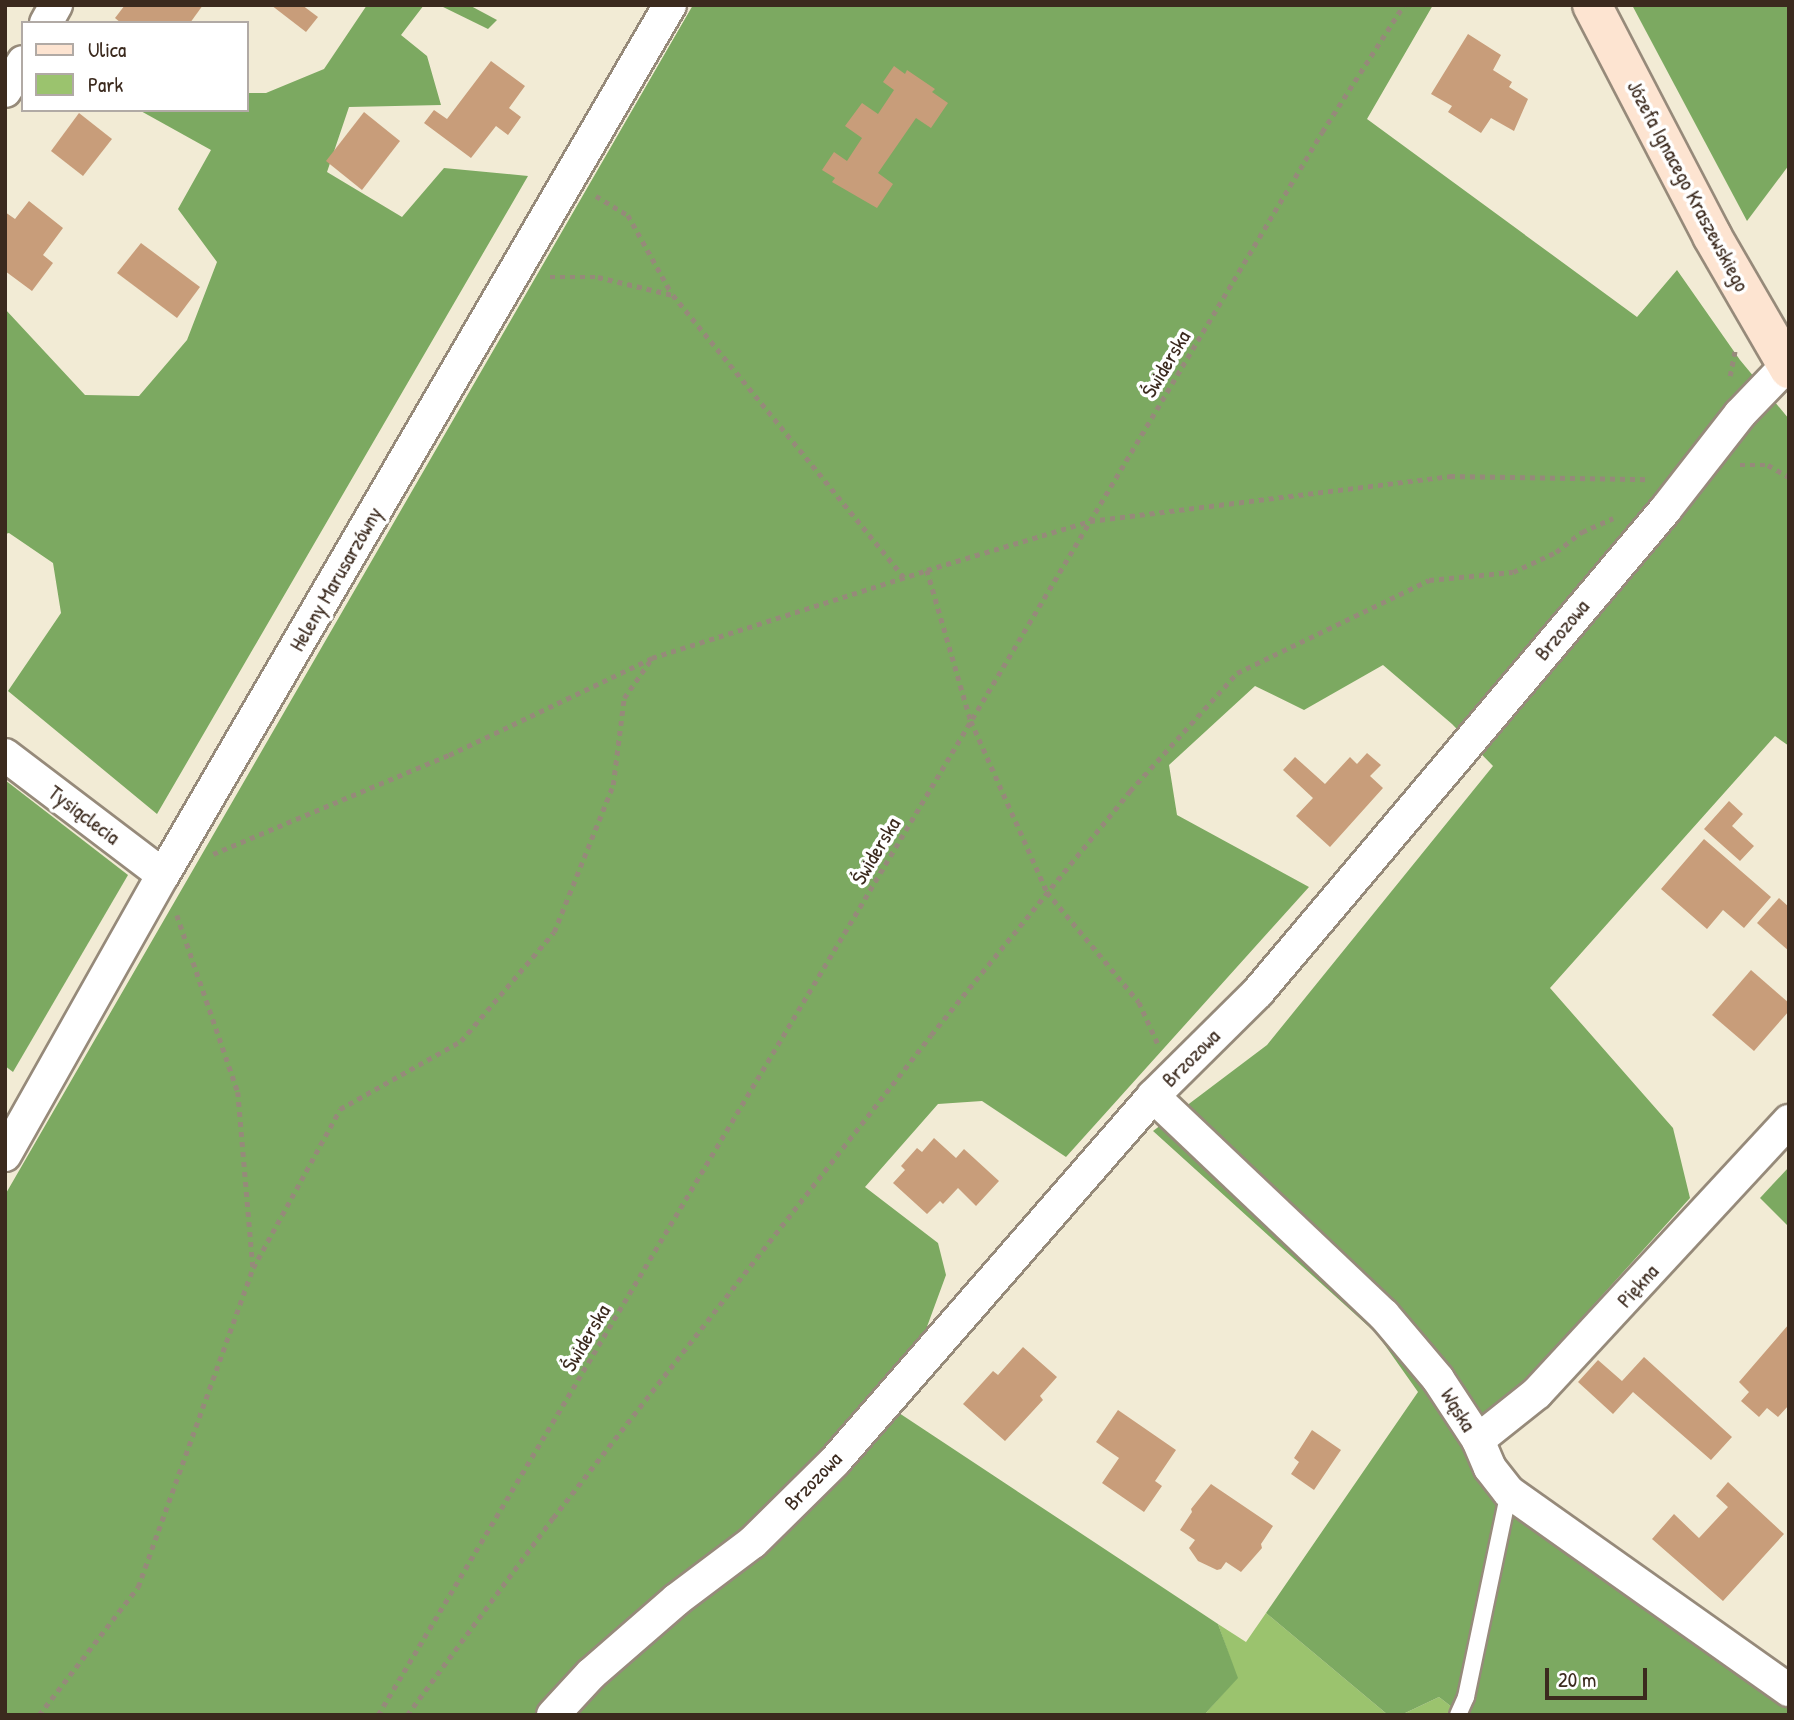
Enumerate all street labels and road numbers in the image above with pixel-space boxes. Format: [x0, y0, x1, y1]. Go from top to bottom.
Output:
street label: Józefa Ignacego Kraszewskiego [1622, 76, 1754, 296]
street label: Świderska [1136, 326, 1196, 402]
street label: Heleny Marusarzówny [284, 502, 388, 656]
street label: Brzozowa [1529, 594, 1595, 666]
street label: Tysiąclecia [43, 780, 125, 850]
street label: Świderska [846, 813, 906, 889]
street label: Brzozowa [1157, 1024, 1225, 1092]
street label: Piękna [1612, 1259, 1664, 1313]
street label: Świderska [556, 1300, 616, 1376]
street label: Wąska [1435, 1384, 1481, 1436]
street label: Brzozowa [779, 1446, 847, 1516]

